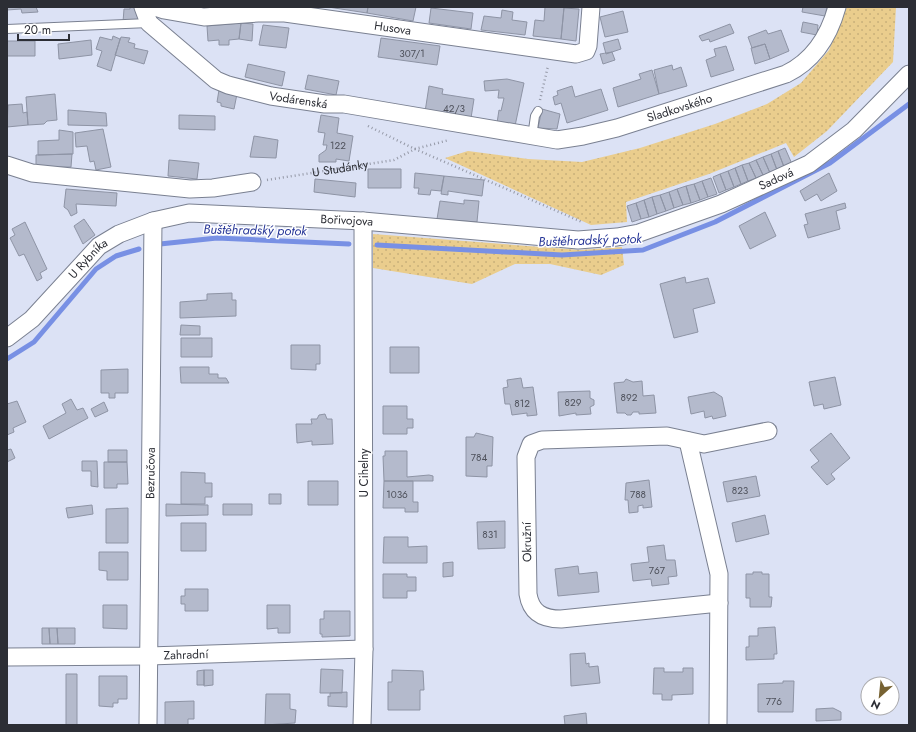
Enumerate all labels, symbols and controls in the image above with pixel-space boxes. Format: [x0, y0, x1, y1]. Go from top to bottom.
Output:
scale bar [18, 16, 69, 42]
street label: Husova [373, 17, 413, 40]
text: 20 m [24, 21, 51, 39]
house number: 307/1 [399, 46, 425, 61]
street label: Vodárenská [268, 87, 329, 113]
street label: Sladkovského [645, 89, 715, 127]
house number: 42/3 [443, 101, 466, 116]
house number: 122 [330, 138, 346, 153]
street label: U Studánky [311, 155, 370, 182]
street label: Sadová [756, 163, 797, 195]
street label: Bořivojova [320, 210, 374, 231]
water label: Buštěhradský potok [203, 220, 307, 240]
water label: Buštěhradský potok [538, 229, 642, 251]
street label: U Rybníka [64, 234, 111, 283]
house number: 892 [621, 390, 638, 405]
house number: 829 [565, 395, 582, 410]
house number: 812 [514, 396, 530, 411]
street label: Bezručova [141, 447, 160, 499]
street label: U Cihelny [355, 448, 373, 498]
house number: 784 [471, 450, 487, 465]
house number: 823 [732, 483, 749, 498]
house number: 1036 [386, 487, 408, 502]
house number: 788 [630, 487, 646, 502]
street label: Okružní [518, 521, 536, 562]
house number: 831 [482, 527, 498, 542]
house number: 767 [649, 563, 666, 578]
street label: Zahradní [163, 645, 210, 665]
north arrow [860, 676, 900, 716]
house number: 776 [766, 694, 782, 709]
text: N [868, 696, 883, 714]

